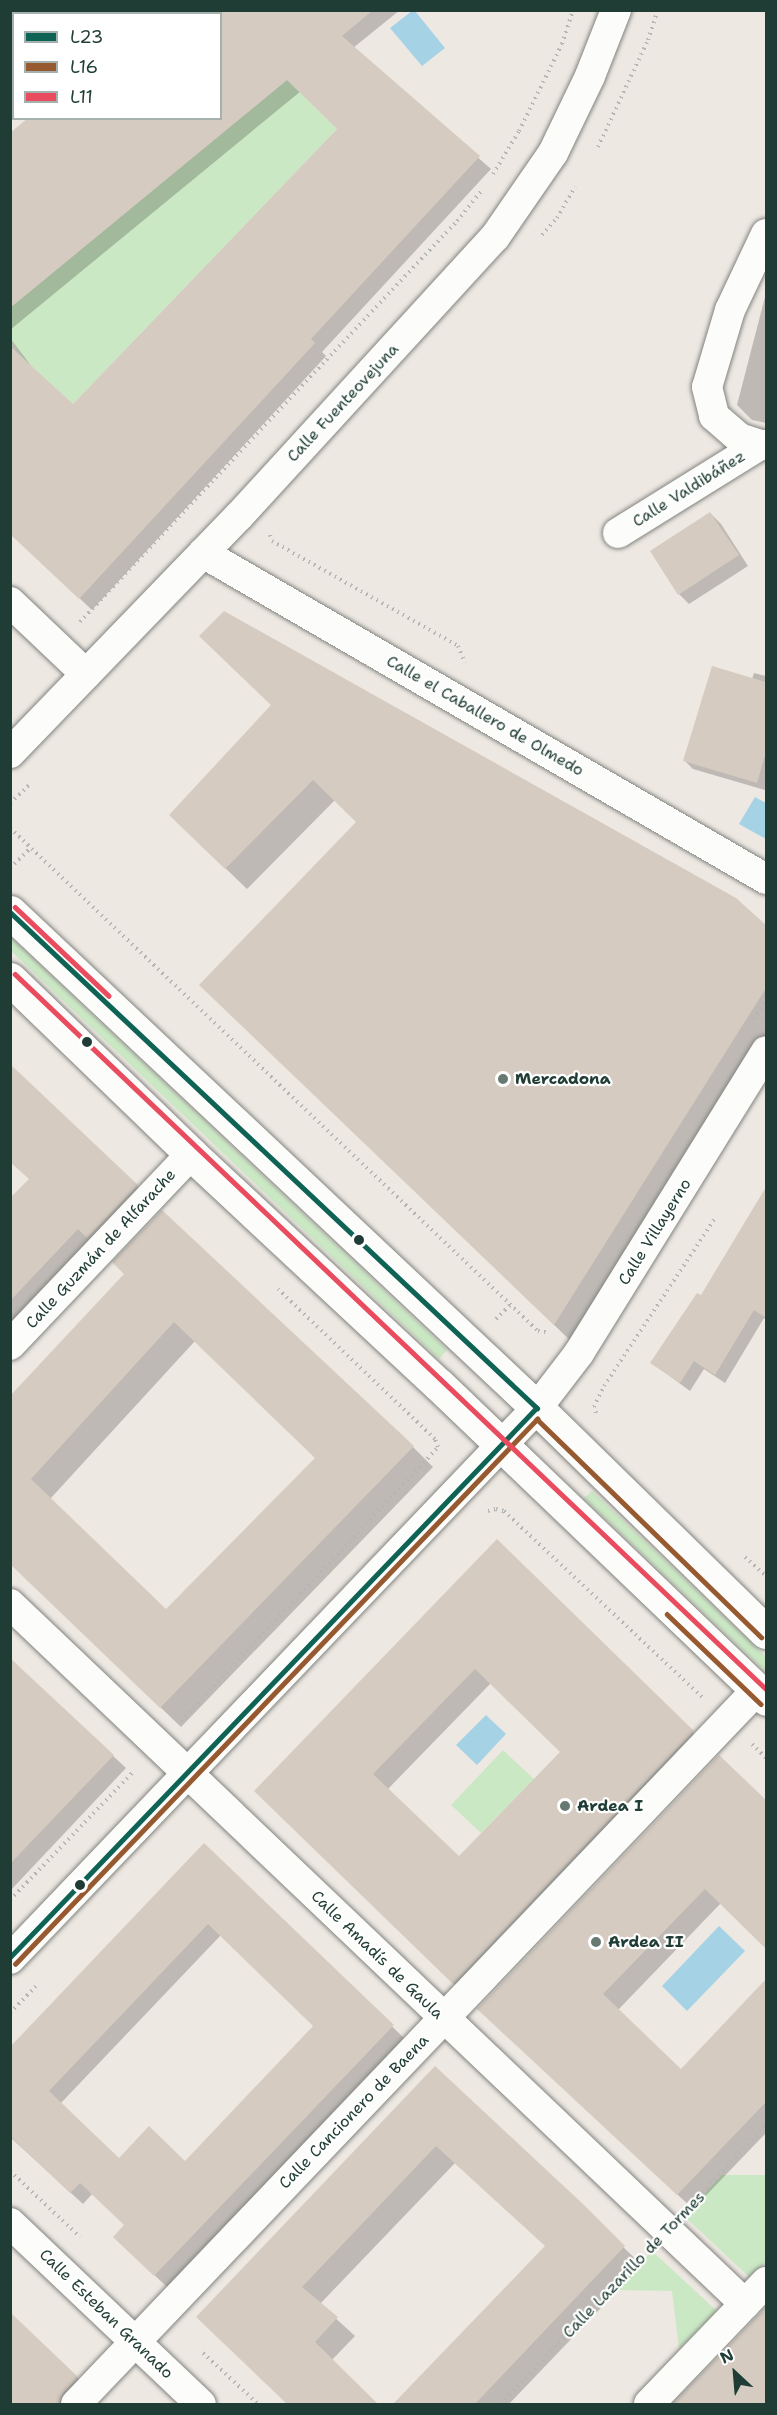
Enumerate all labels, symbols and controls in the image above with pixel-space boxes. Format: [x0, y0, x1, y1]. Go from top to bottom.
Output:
legend [12, 12, 222, 120]
text: L23 [70, 25, 103, 49]
text: L16 [70, 55, 98, 79]
text: L11 [70, 85, 93, 109]
street label: Calle Fuenteovejuna [283, 340, 403, 466]
street label: Calle Valdibáñez [629, 447, 749, 531]
street label: Calle el Caballero de Olmedo [383, 651, 587, 781]
unlabelled marker [81, 1036, 93, 1048]
place label: Mercadona [515, 1069, 611, 1089]
marker: Mercadona [496, 1072, 510, 1086]
street label: Calle Guzmán de Alfarache [22, 1165, 180, 1333]
street label: Calle Villayerno [614, 1175, 696, 1289]
unlabelled marker [353, 1234, 365, 1246]
place label: Ardea I [577, 1796, 643, 1816]
marker: Ardea I [558, 1799, 572, 1813]
unlabelled marker [74, 1879, 86, 1891]
street label: Calle Amadís de Gaula [307, 1887, 447, 2023]
place label: Ardea II [608, 1932, 684, 1952]
marker: Ardea II [589, 1935, 603, 1949]
street label: Calle Cancionero de Baena [275, 2031, 433, 2193]
street label: Calle Lazarillo de Tormes [559, 2188, 709, 2342]
street label: Calle Esteban Granado [35, 2245, 177, 2383]
north arrow [705, 2343, 765, 2403]
text: N [717, 2344, 737, 2369]

